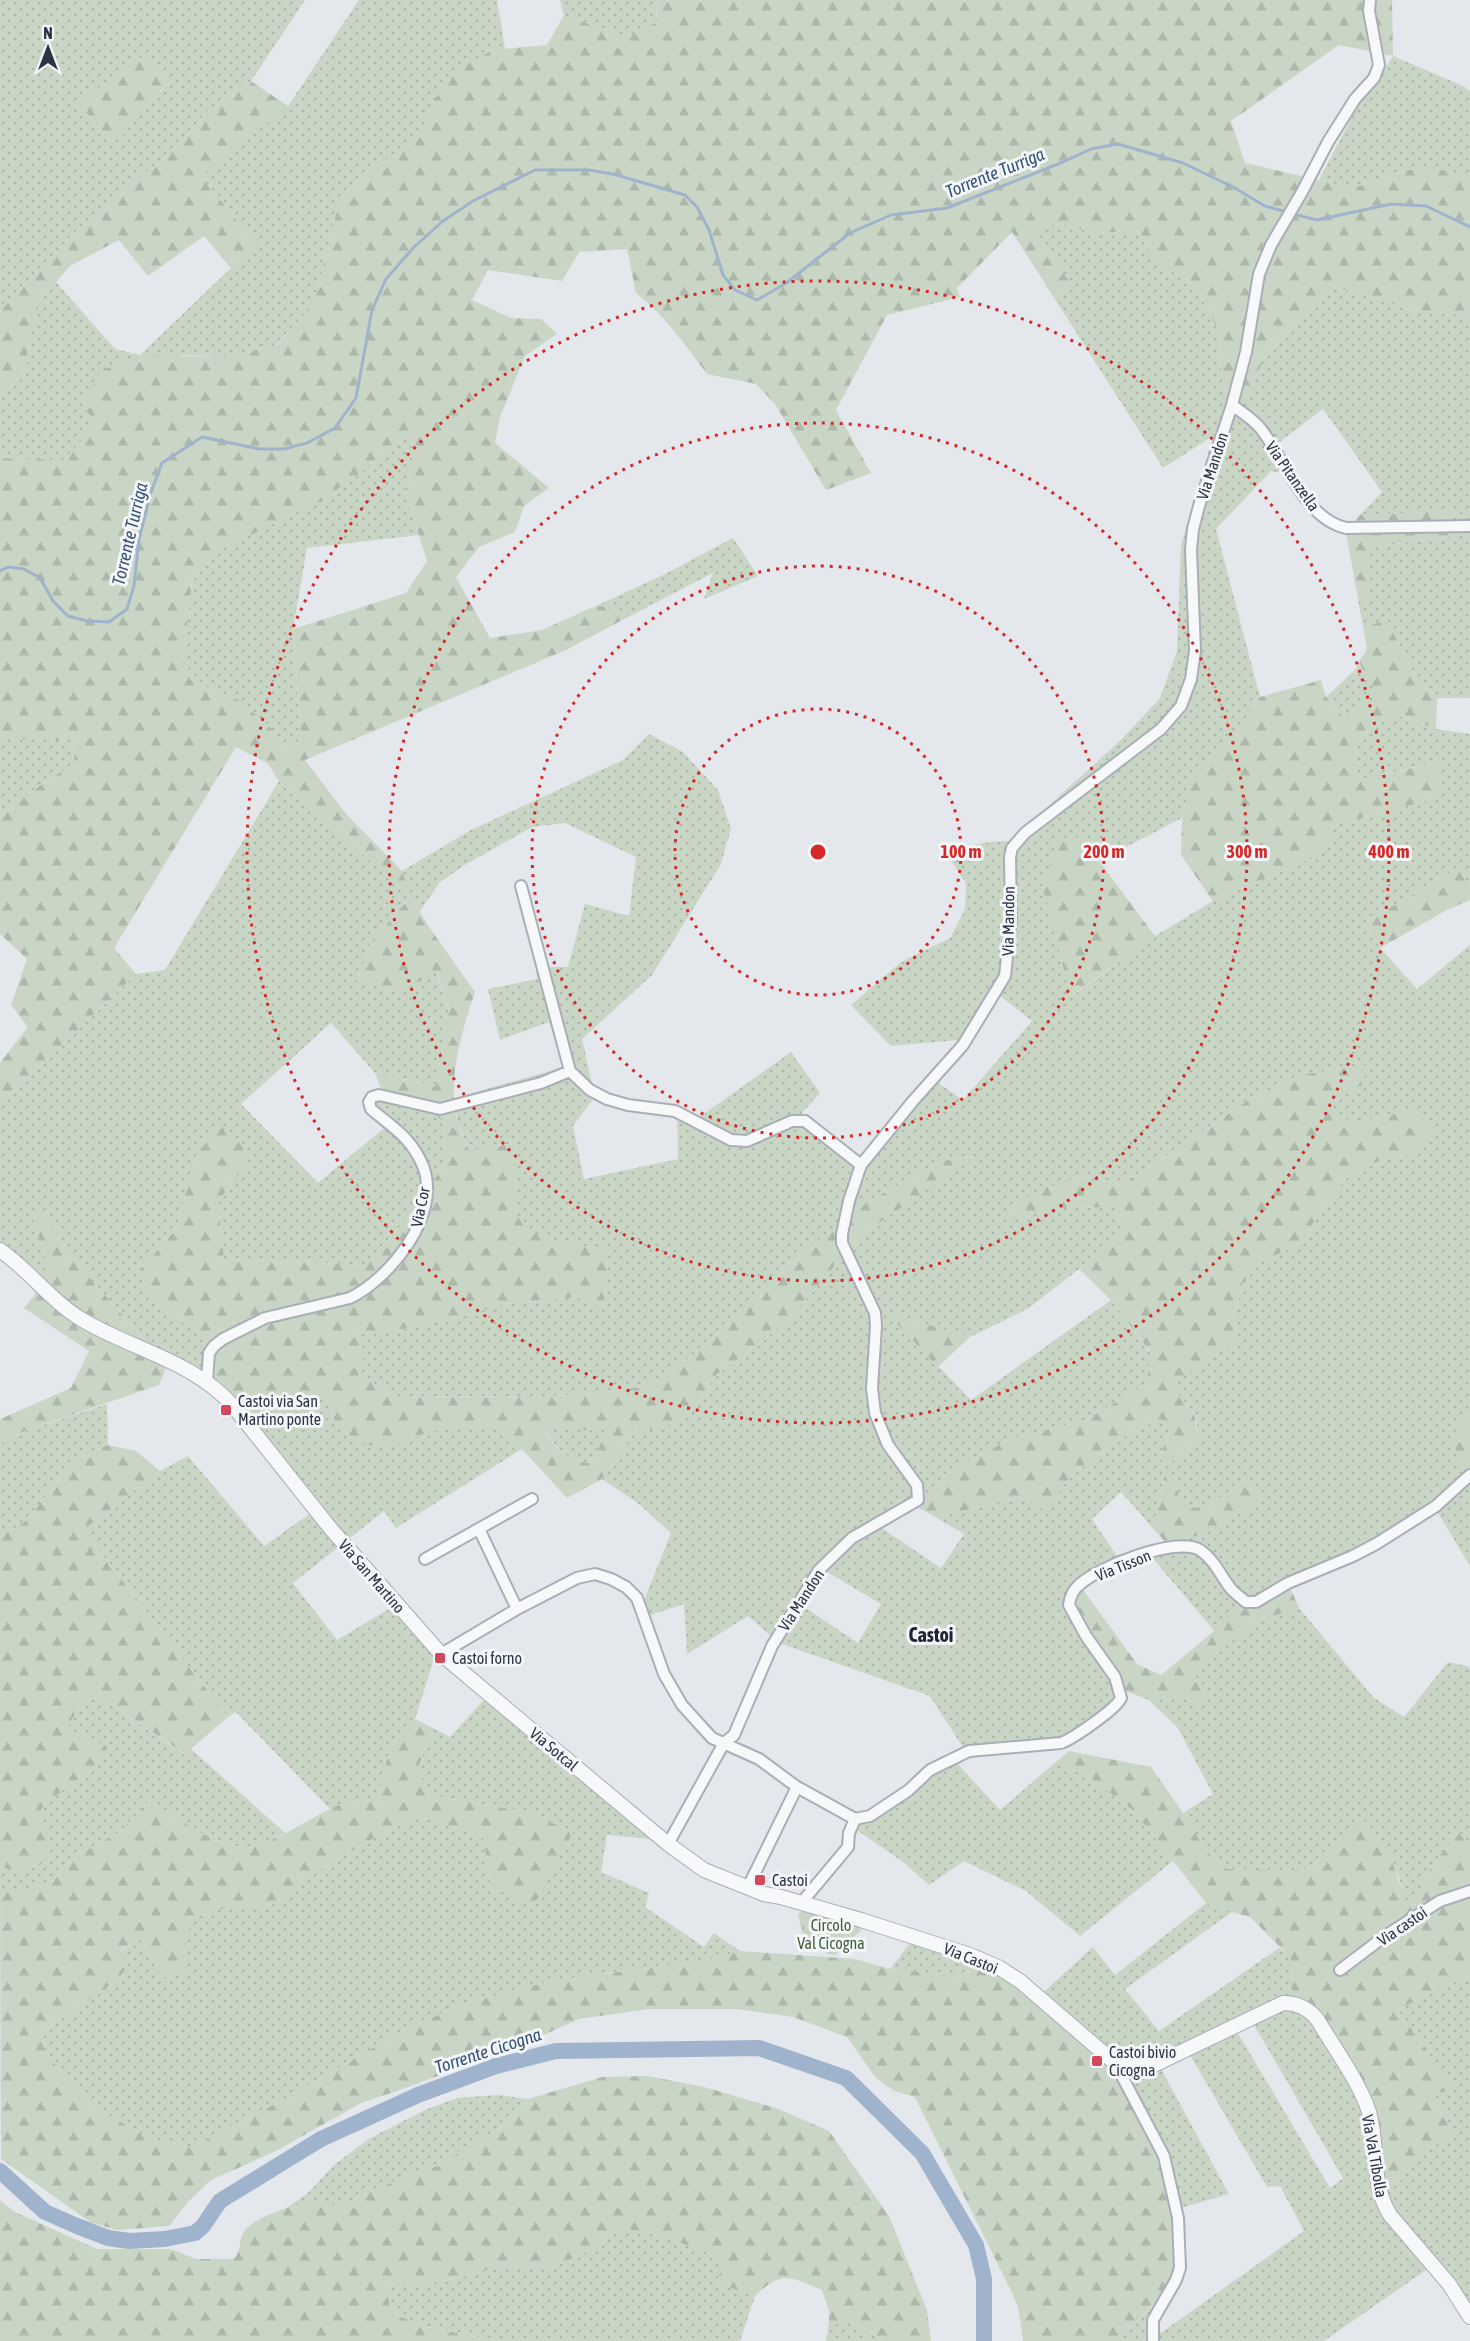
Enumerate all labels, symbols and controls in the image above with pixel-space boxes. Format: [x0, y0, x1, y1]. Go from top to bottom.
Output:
north arrow [18, 18, 78, 78]
text: N [43, 24, 53, 42]
water label: Torrente Turriga [942, 143, 1048, 202]
street label: Via Mandon [1193, 430, 1231, 502]
street label: Via Pitanzella [1262, 438, 1324, 514]
water label: Torrente Turriga [107, 480, 152, 587]
text: 100 m [941, 841, 981, 862]
text: 200 m [1084, 841, 1124, 862]
text: 300 m [1227, 841, 1267, 862]
text: 400 m [1368, 841, 1409, 862]
centre of rings [808, 842, 828, 862]
street label: Via Mandon [998, 886, 1018, 956]
street label: Via Cor [407, 1185, 433, 1229]
place label: Castoi via San Martino ponte [238, 1392, 321, 1429]
marker: Castoi via San Martino ponte [219, 1403, 233, 1417]
street label: Via San Martino [335, 1536, 409, 1616]
street label: Via Tisson [1093, 1546, 1153, 1584]
street label: Via Mandon [774, 1566, 828, 1634]
district label: Castoi [909, 1623, 953, 1646]
place label: Castoi forno [452, 1649, 522, 1667]
marker: Castoi forno [433, 1651, 447, 1665]
street label: Via Sotcal [526, 1724, 582, 1775]
place label: Castoi [772, 1871, 808, 1889]
marker: Castoi [753, 1873, 767, 1887]
street label: Via castoi [1374, 1903, 1430, 1949]
park label: Circolo Val Cicogna [797, 1916, 865, 1953]
street label: Via Castoi [941, 1939, 1001, 1977]
water label: Torrente Cicogna [432, 2023, 544, 2078]
place label: Castoi bivio Cicogna [1109, 2043, 1176, 2080]
marker: Castoi bivio Cicogna [1090, 2054, 1104, 2068]
street label: Via Val Tibolla [1359, 2113, 1391, 2199]

